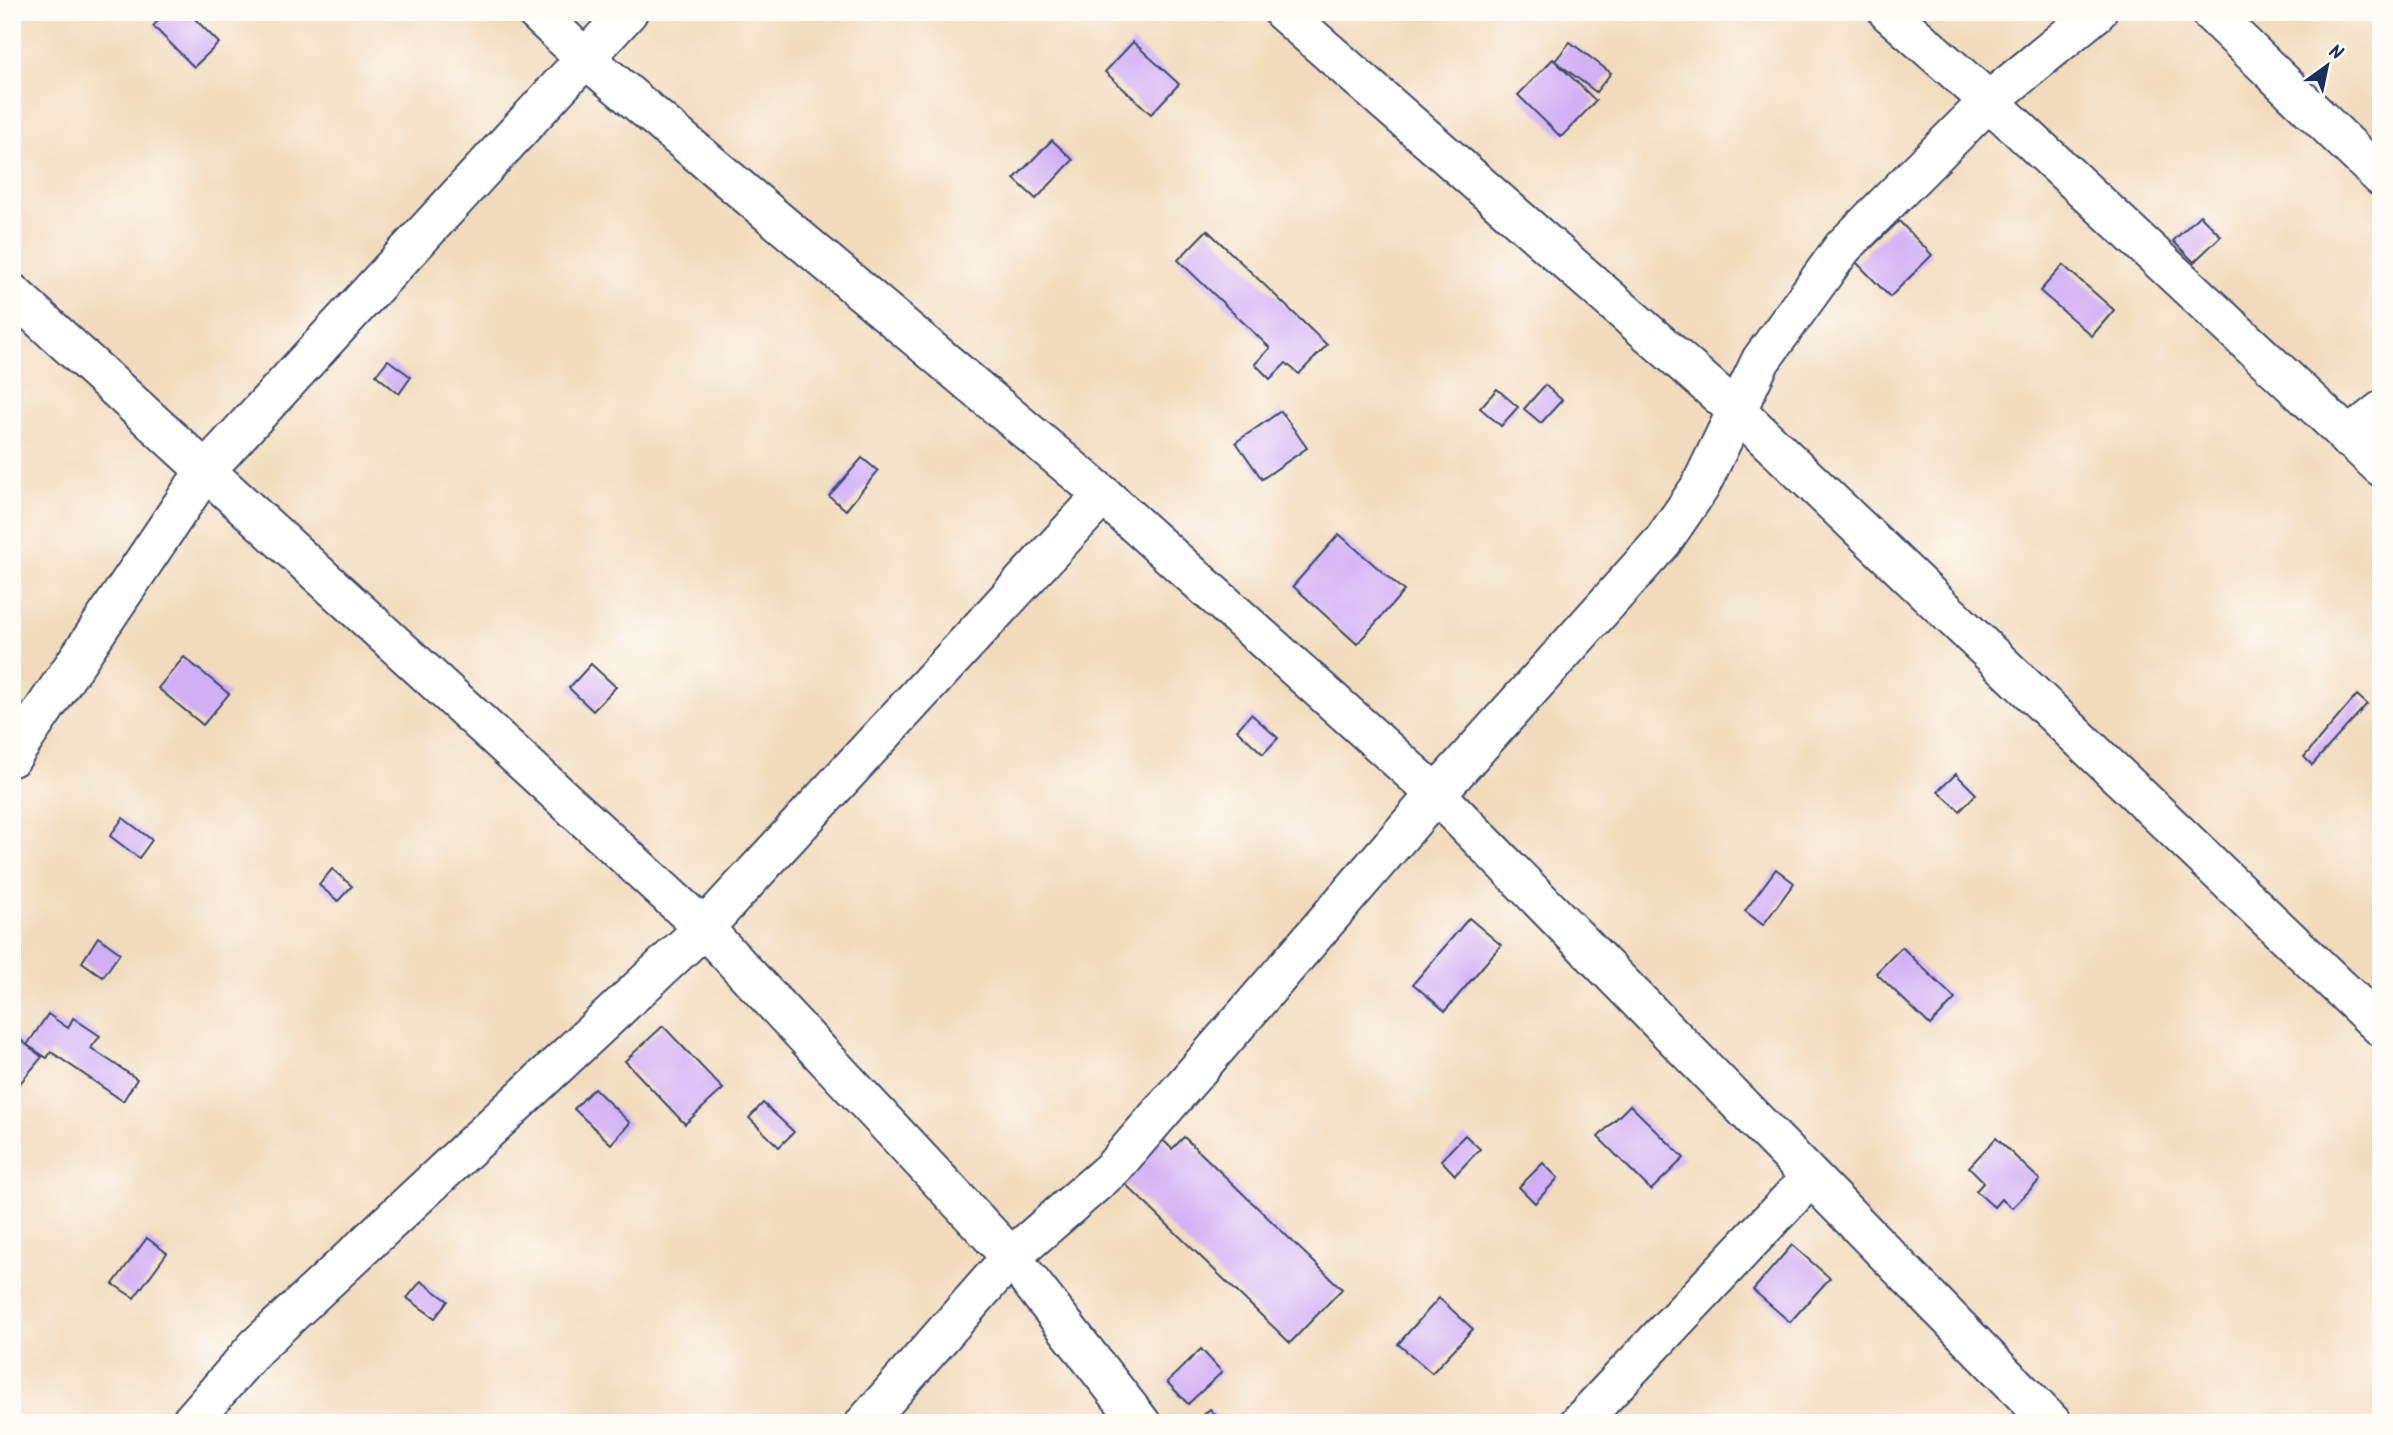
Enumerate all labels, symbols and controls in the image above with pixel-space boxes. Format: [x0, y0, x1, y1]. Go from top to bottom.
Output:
north arrow [2292, 32, 2362, 102]
text: N [2322, 38, 2348, 69]

